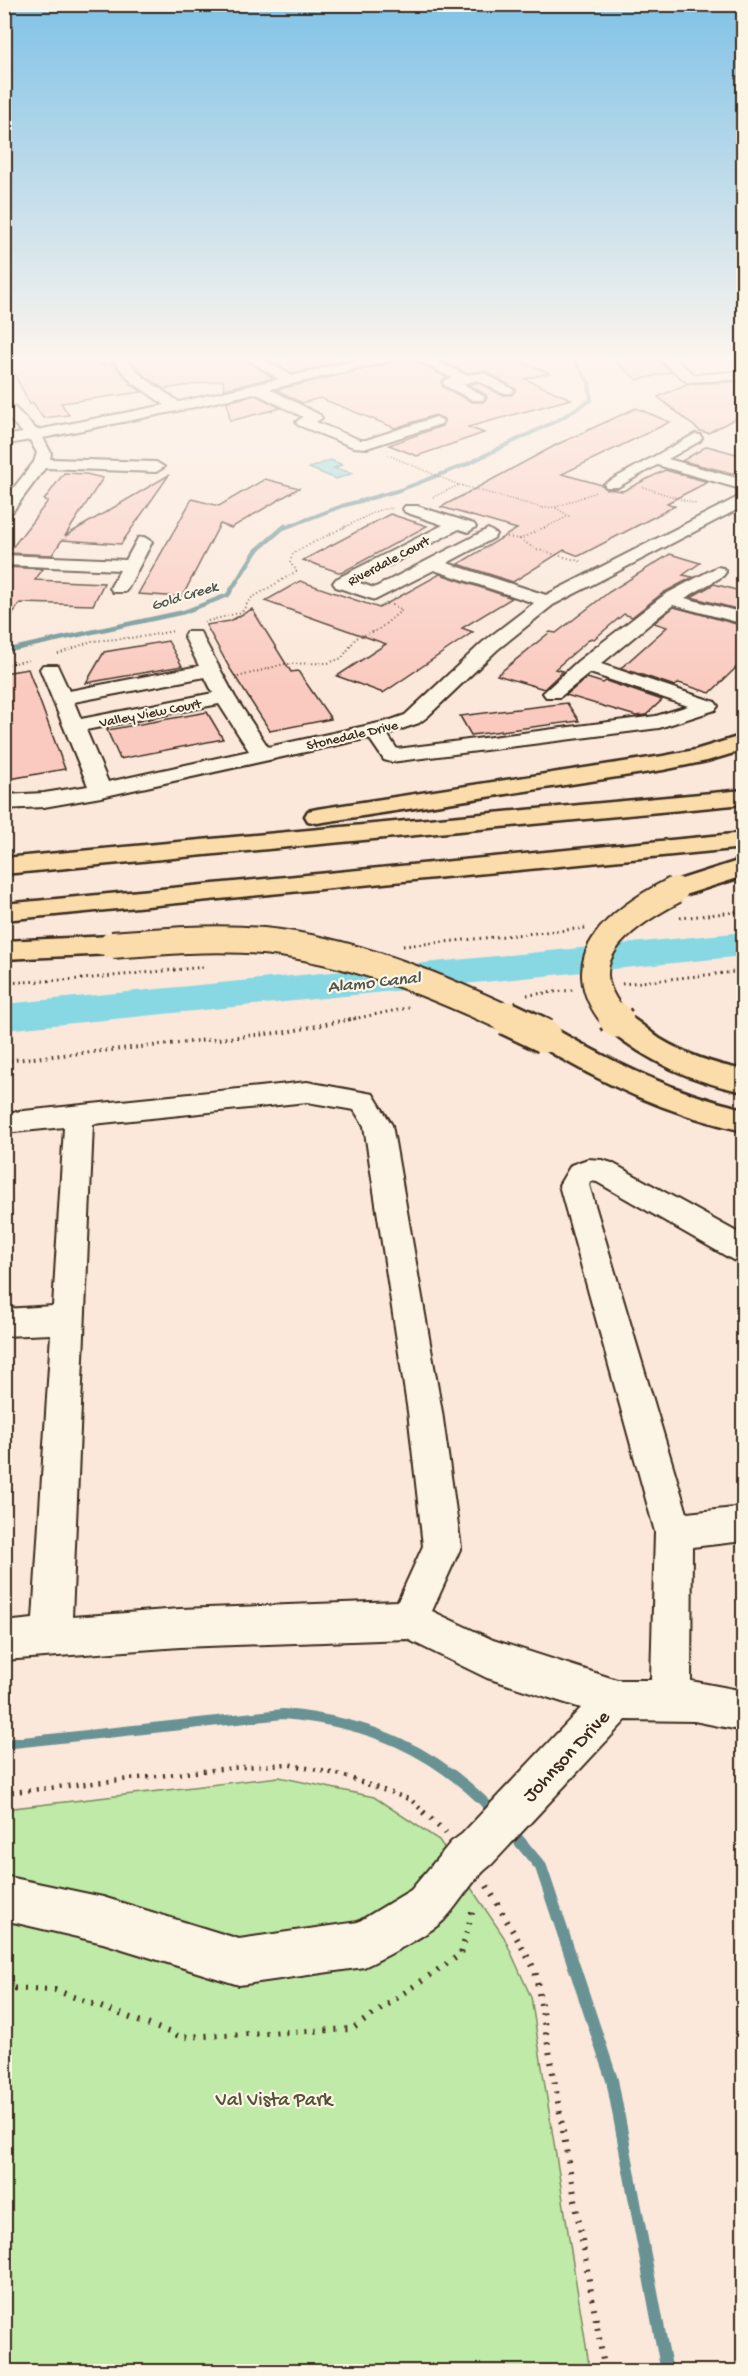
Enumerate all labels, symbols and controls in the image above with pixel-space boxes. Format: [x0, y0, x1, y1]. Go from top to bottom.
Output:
street label: Riverdale Court [345, 533, 434, 591]
water label: Gold Creek [149, 578, 221, 616]
street label: Valley View Court [97, 696, 204, 733]
street label: Stonedale Drive [305, 717, 401, 755]
water label: Alamo Canal [327, 968, 423, 999]
street label: Johnson Drive [519, 1706, 616, 1808]
park label: Val Vista Park [215, 2090, 334, 2113]

